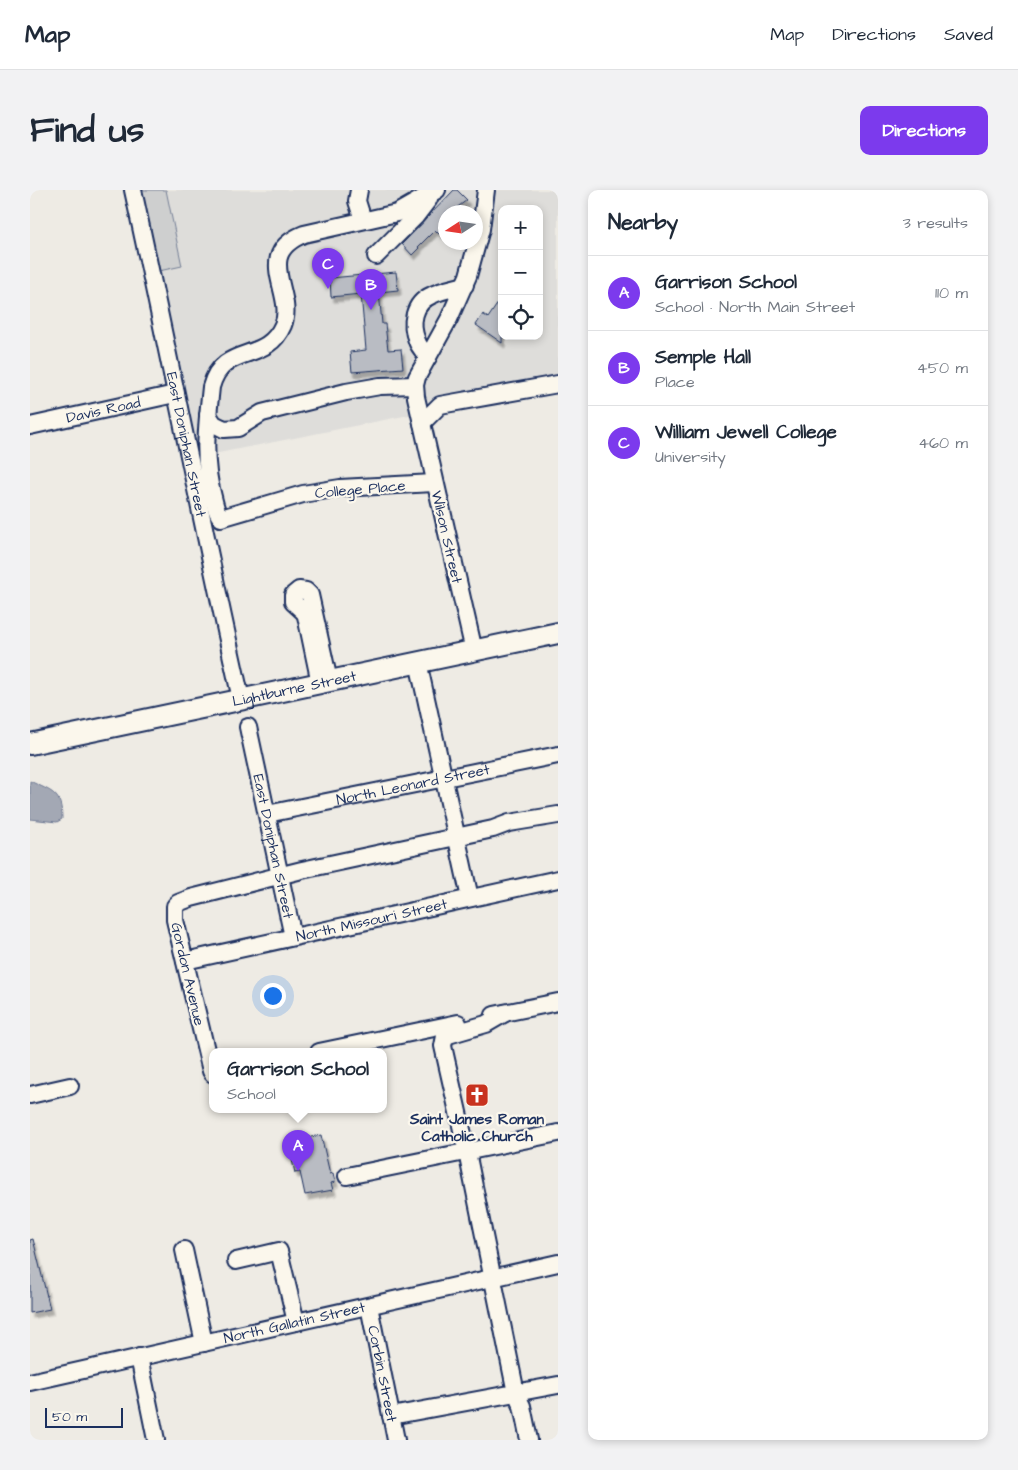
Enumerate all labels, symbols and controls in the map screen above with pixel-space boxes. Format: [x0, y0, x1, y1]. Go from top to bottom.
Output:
text: Map [25, 18, 70, 52]
text: Map [770, 22, 804, 47]
text: Directions [832, 22, 916, 47]
text: Saved [944, 22, 993, 47]
text: Find us [30, 106, 144, 155]
button: Directions [860, 106, 988, 155]
north arrow [438, 205, 483, 250]
map controls [498, 205, 543, 340]
button: + [498, 205, 543, 250]
text: Nearby [608, 208, 678, 237]
text: 3 results [903, 212, 968, 234]
pin: C [312, 248, 344, 289]
button: − [498, 250, 543, 295]
pin: B [355, 269, 387, 310]
text: Garrison School [655, 269, 797, 296]
text: A [619, 282, 629, 304]
text: 110 m [935, 282, 968, 304]
button: locate [498, 295, 543, 340]
text: School · North Main Street [655, 296, 855, 318]
text: Semple Hall [655, 344, 751, 371]
text: B [618, 357, 630, 379]
text: 450 m [917, 357, 968, 379]
street label: East Doniphan Street [161, 370, 211, 519]
text: Place [655, 371, 695, 393]
street label: Davis Road [64, 392, 143, 429]
text: William Jewell College [655, 419, 837, 446]
text: C [618, 432, 630, 454]
text: 460 m [918, 432, 968, 454]
text: University [655, 446, 726, 468]
street label: College Place [314, 475, 406, 505]
street label: Wilson Street [426, 489, 467, 586]
street label: Lightburne Street [230, 666, 358, 712]
street label: North Leonard Street [335, 759, 492, 811]
street label: East Doniphan Street [247, 772, 299, 921]
street label: North Missouri Street [294, 894, 449, 947]
street label: Gordon Avenue [165, 920, 210, 1028]
your location [260, 983, 286, 1009]
popup [209, 1048, 387, 1113]
text: Garrison School [227, 1056, 369, 1083]
church icon: Saint James Roman Catholic Church [464, 1082, 490, 1108]
text: School [227, 1083, 276, 1105]
place label: Saint James Roman Catholic Church [409, 1109, 544, 1147]
pin: A [282, 1130, 314, 1171]
street label: North Gallatin Street [222, 1297, 367, 1349]
street label: Corbin Street [362, 1324, 402, 1424]
scale bar [45, 1405, 122, 1428]
text: 50 m [52, 1407, 87, 1427]

